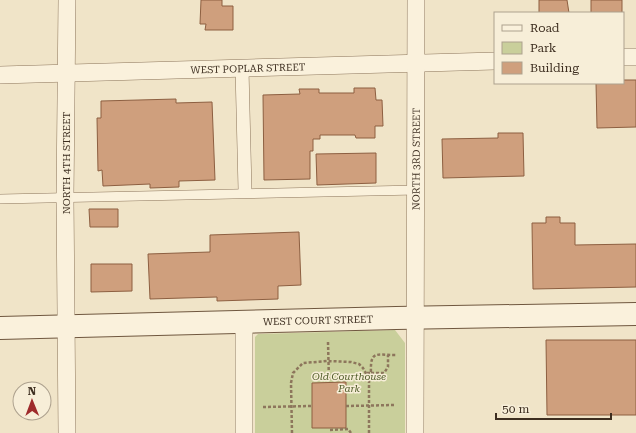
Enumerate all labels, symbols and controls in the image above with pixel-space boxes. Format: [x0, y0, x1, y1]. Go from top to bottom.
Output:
legend [494, 12, 624, 84]
text: Road [530, 21, 560, 35]
text: Park [530, 41, 557, 55]
street label: WEST POPLAR STREET [190, 61, 306, 76]
text: Building [530, 61, 579, 75]
street label: NORTH 3RD STREET [411, 108, 422, 210]
street label: NORTH 4TH STREET [61, 111, 72, 214]
street label: WEST COURT STREET [263, 314, 373, 327]
park label: Old Courthouse Park [312, 371, 386, 394]
north arrow [12, 381, 52, 421]
text: N [27, 385, 37, 398]
scale bar [496, 395, 611, 421]
text: 50 m [502, 402, 529, 416]

